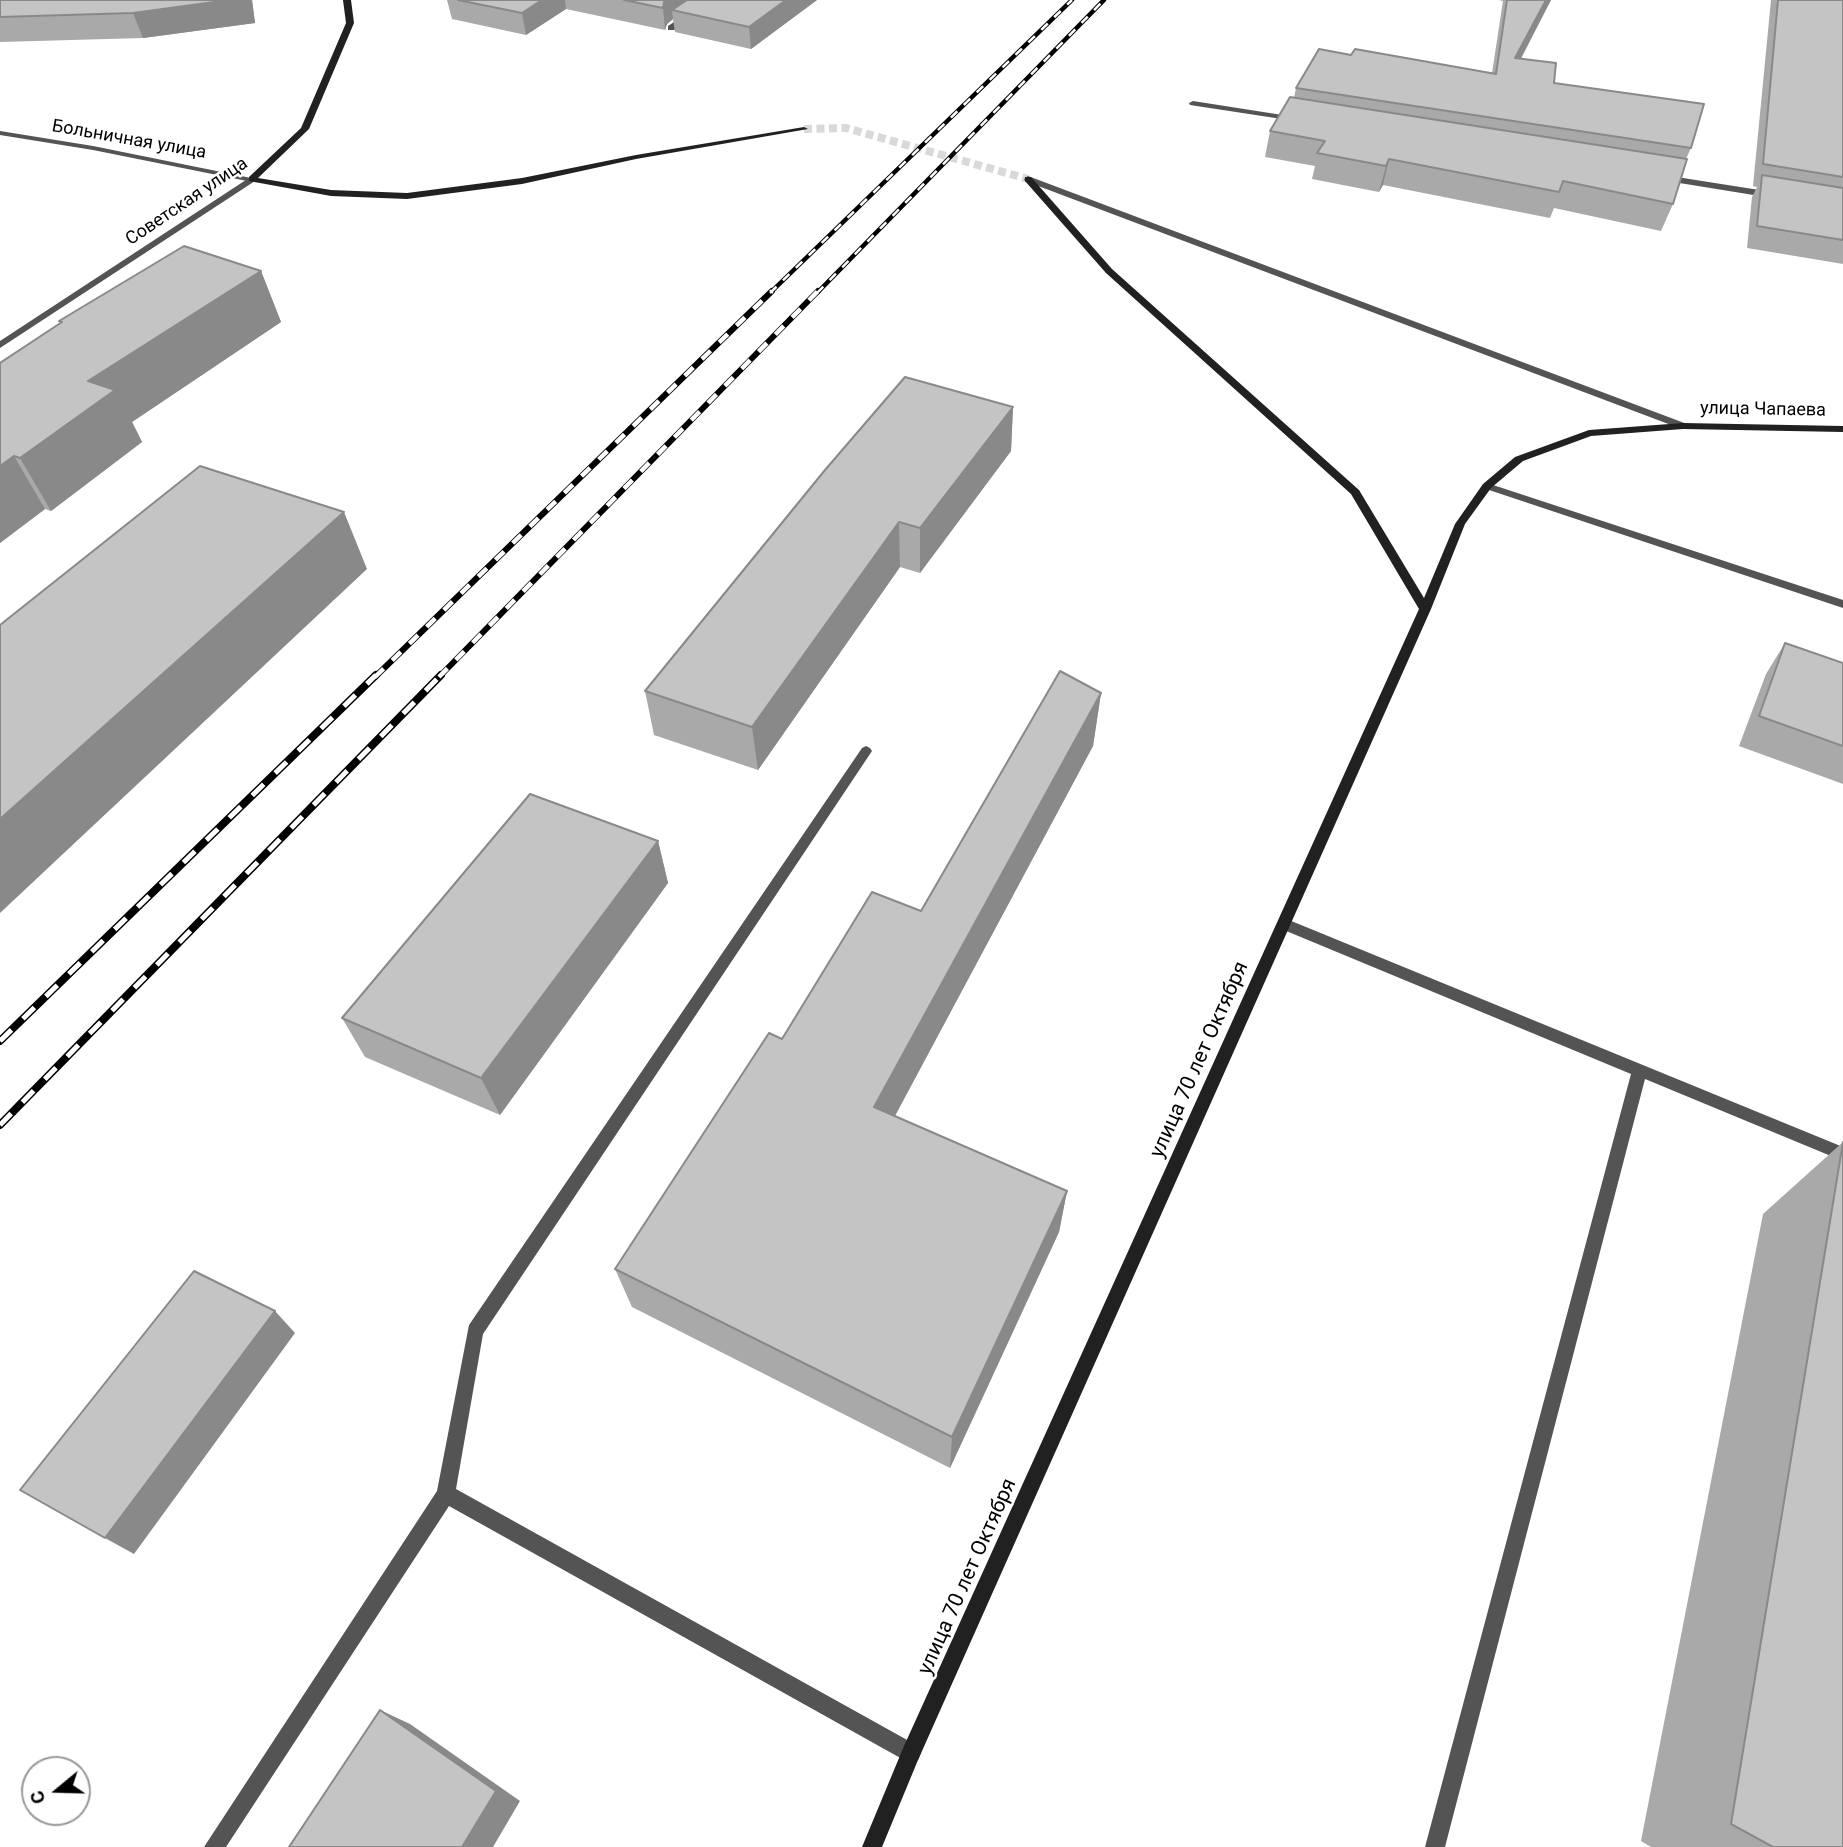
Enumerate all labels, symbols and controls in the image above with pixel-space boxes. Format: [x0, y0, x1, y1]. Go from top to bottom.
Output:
street label: Больничная улица [50, 116, 208, 164]
street label: Советская улица [122, 153, 252, 251]
street label: улица Чапаева [1700, 398, 1826, 422]
street label: улица 70 лет Октября [1145, 958, 1255, 1162]
street label: улица 70 лет Октября [913, 1475, 1023, 1679]
north arrow [21, 1756, 91, 1826]
text: С [25, 1788, 50, 1807]

